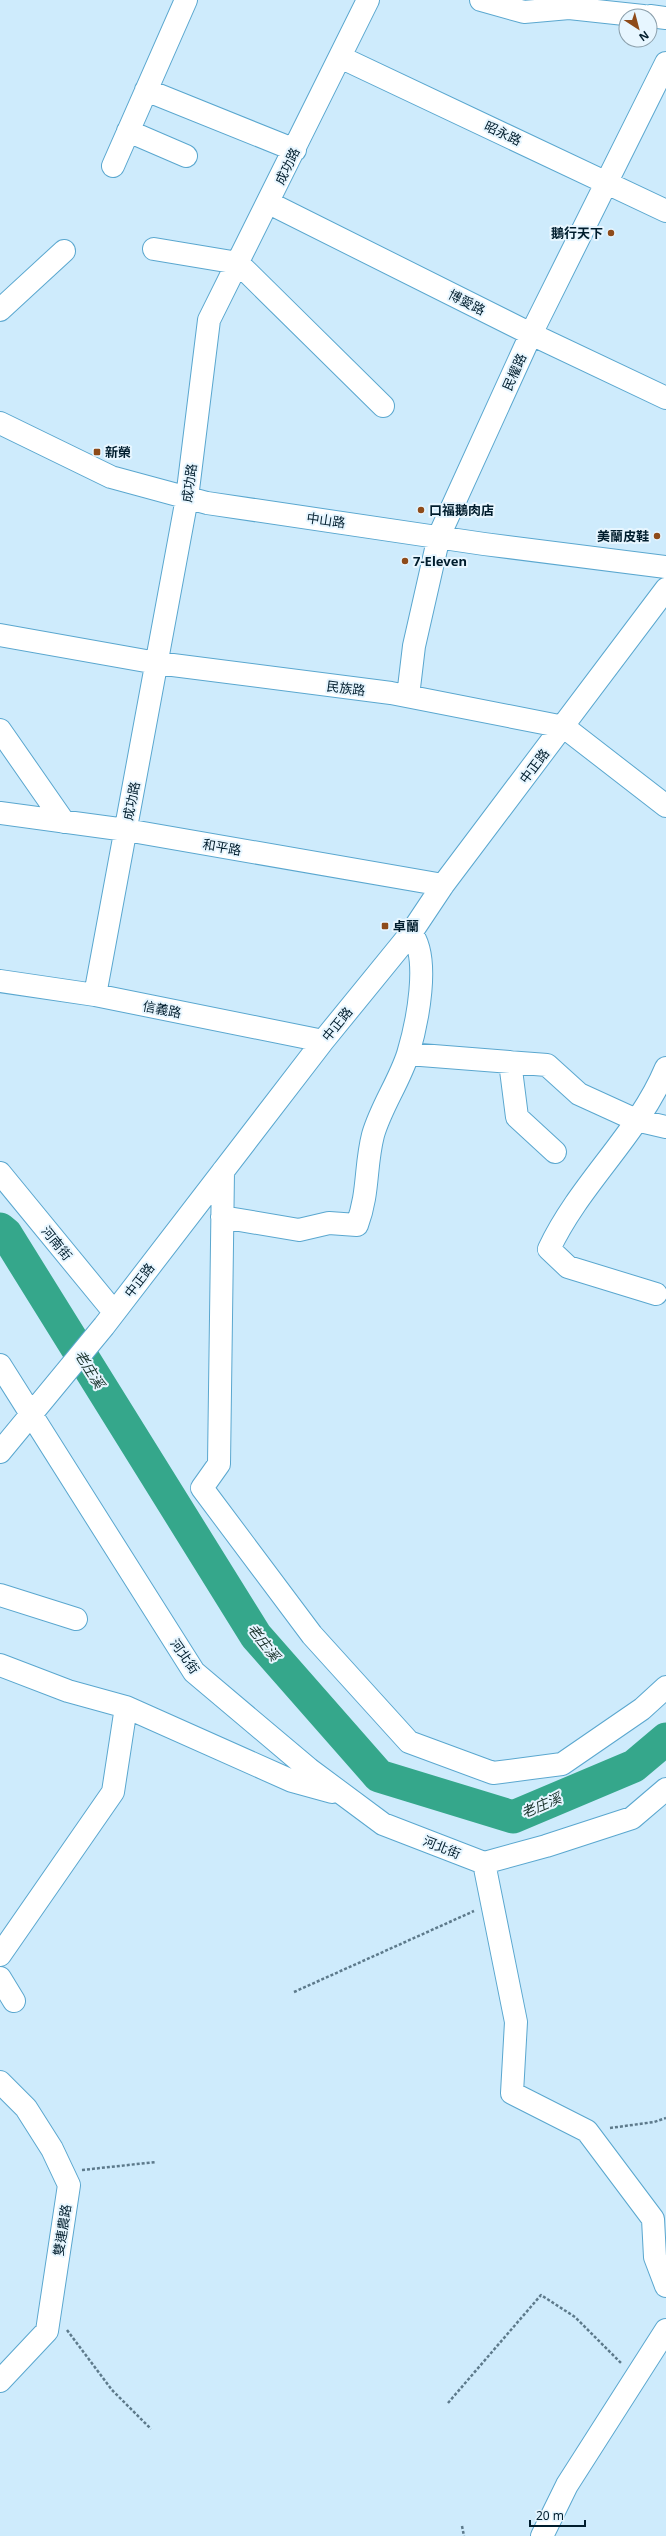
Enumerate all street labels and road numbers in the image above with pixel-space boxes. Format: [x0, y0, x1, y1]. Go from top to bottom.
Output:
street label: 昭永路 [482, 117, 524, 149]
street label: 成功路 [270, 145, 304, 187]
street label: 博愛路 [446, 285, 488, 319]
street label: 民權路 [498, 351, 530, 393]
street label: 成功路 [177, 462, 201, 504]
street label: 中山路 [305, 508, 347, 532]
street label: 民族路 [326, 677, 366, 699]
street label: 中正路 [515, 745, 553, 787]
street label: 成功路 [118, 780, 144, 822]
street label: 和平路 [201, 835, 243, 859]
street label: 信義路 [141, 996, 183, 1022]
street label: 中正路 [318, 1003, 356, 1045]
street label: 河南街 [38, 1222, 76, 1264]
street label: 中正路 [120, 1259, 158, 1301]
street label: 河北街 [166, 1635, 204, 1677]
street label: 河北街 [421, 1831, 463, 1863]
street label: 雙連農路 [49, 2203, 75, 2257]

